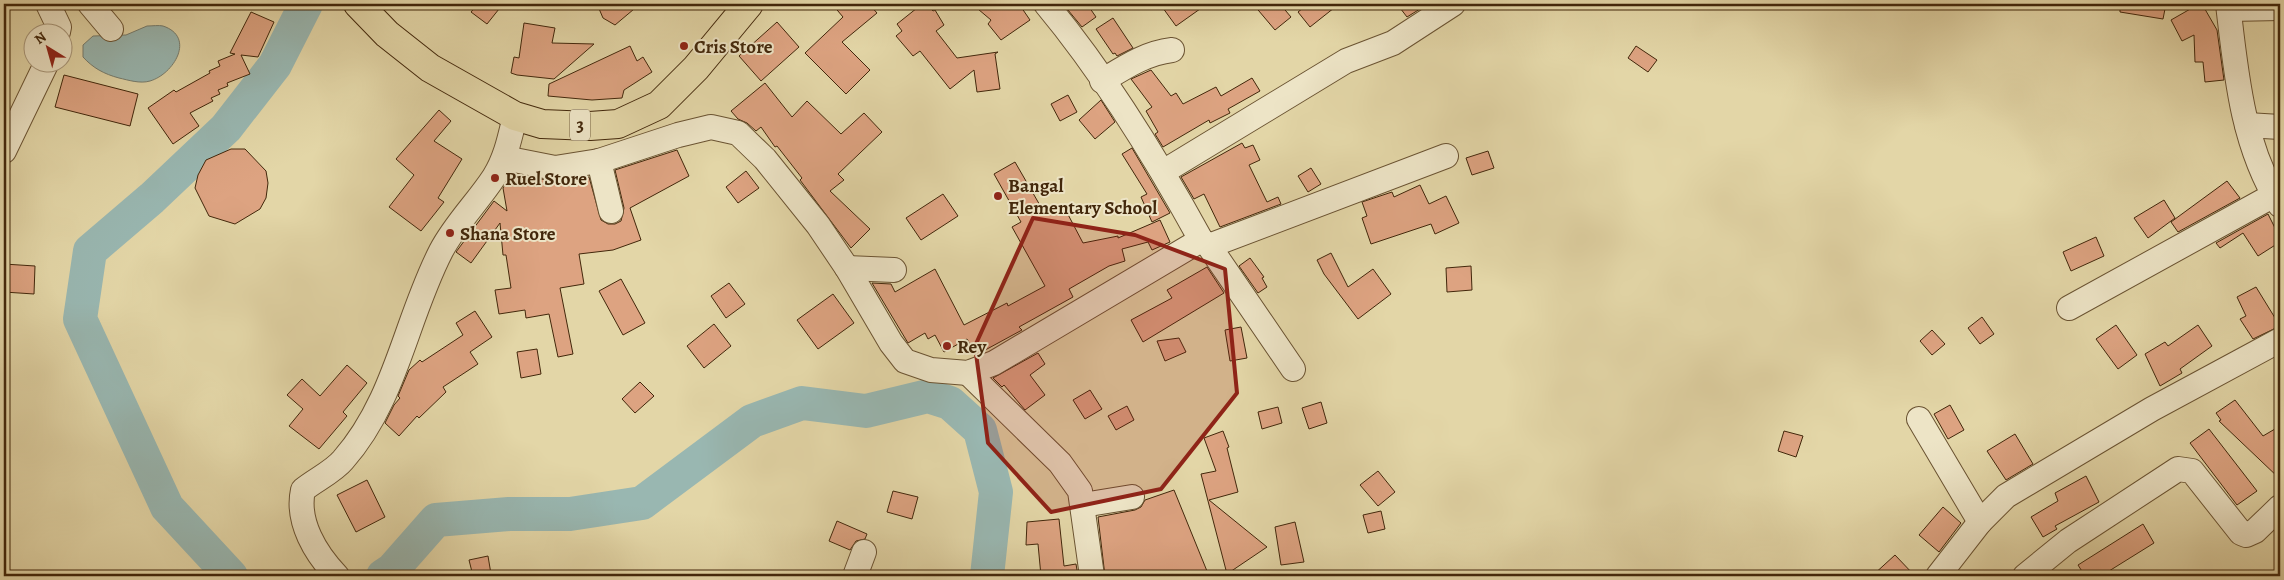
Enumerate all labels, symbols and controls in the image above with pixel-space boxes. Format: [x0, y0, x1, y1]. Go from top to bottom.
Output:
north arrow [22, 22, 72, 72]
text: N [31, 27, 50, 49]
place label: Cris Store [694, 34, 773, 60]
marker: Cris Store [678, 40, 690, 52]
road number: 3 [570, 110, 590, 140]
place label: Ruel Store [505, 166, 587, 192]
marker: Ruel Store [489, 172, 501, 184]
place label: Bangal Elementary School [1008, 173, 1157, 221]
marker: Bangal Elementary School [992, 190, 1004, 202]
place label: Shana Store [460, 221, 556, 247]
marker: Shana Store [444, 227, 456, 239]
place label: Rey [957, 334, 987, 360]
marker: Rey [941, 340, 953, 352]

